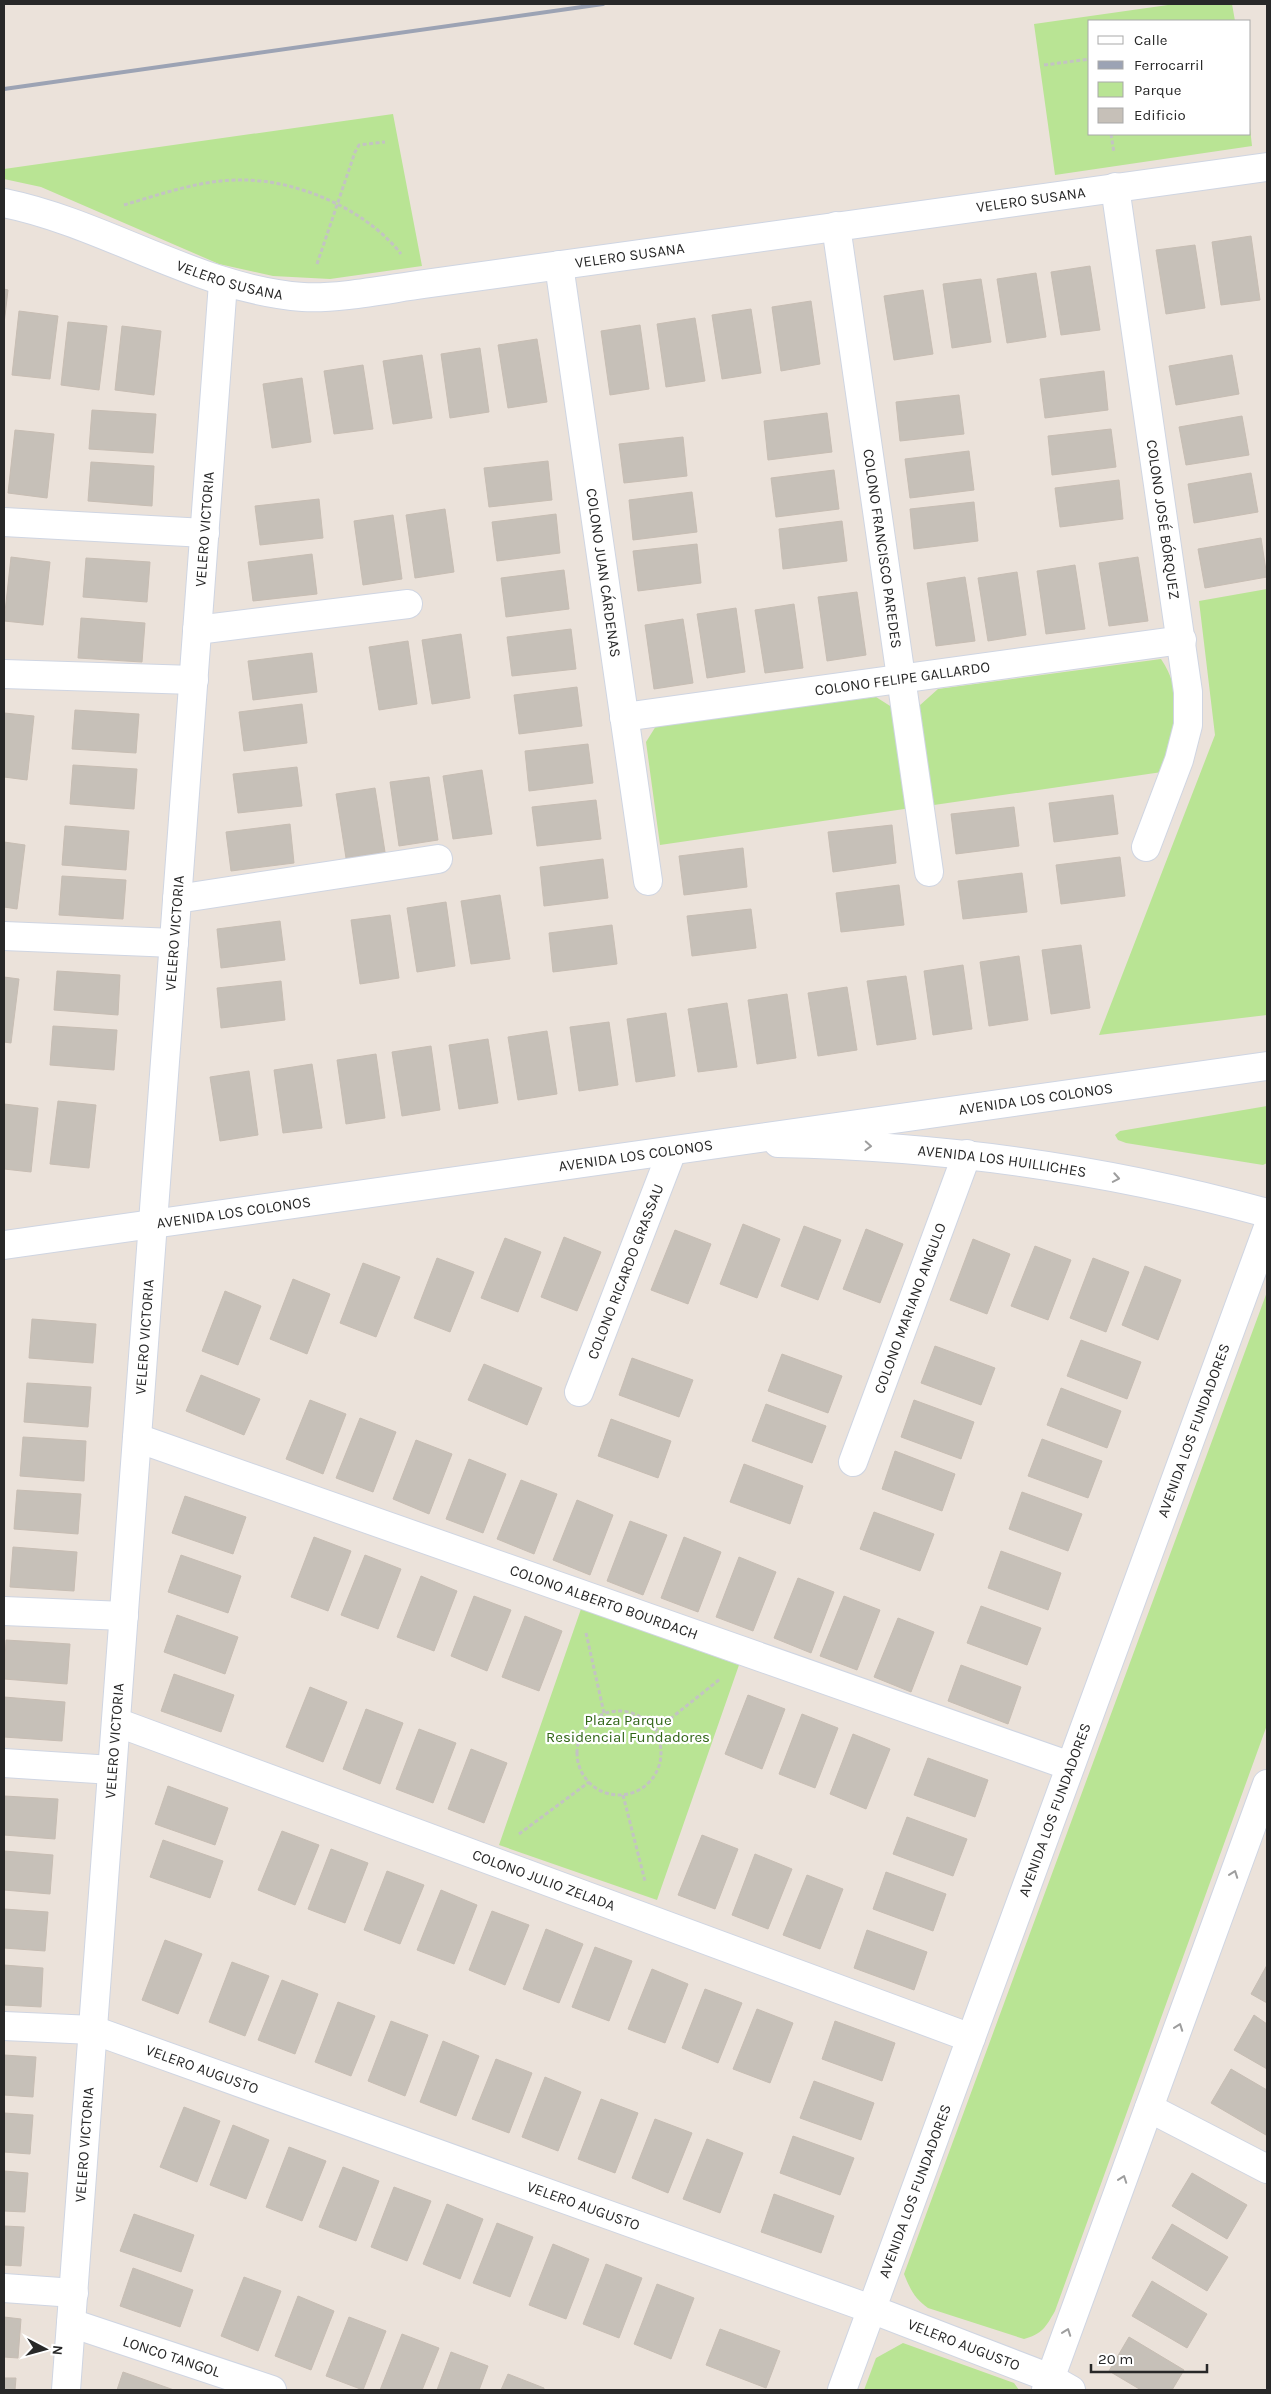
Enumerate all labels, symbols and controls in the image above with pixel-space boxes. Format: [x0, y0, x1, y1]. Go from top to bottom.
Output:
legend [1088, 20, 1251, 135]
text: Calle [1134, 31, 1168, 49]
text: Ferrocarril [1134, 56, 1204, 74]
text: Parque [1134, 81, 1182, 99]
text: Edificio [1134, 106, 1186, 124]
street label: VELERO SUSANA [975, 183, 1087, 216]
street label: VELERO SUSANA [574, 239, 686, 272]
street label: VELERO SUSANA [174, 256, 285, 304]
street label: COLONO JOSÉ BÓRQUEZ [1143, 439, 1184, 601]
street label: COLONO FRANCISCO PAREDES [859, 448, 906, 650]
street label: VELERO VICTORIA [191, 470, 218, 588]
street label: COLONO JUAN CÁRDENAS [582, 487, 625, 659]
street label: COLONO FELIPE GALLARDO [814, 658, 991, 700]
street label: VELERO VICTORIA [161, 874, 188, 991]
street label: AVENIDA LOS COLONOS [957, 1079, 1114, 1119]
street label: AVENIDA LOS COLONOS [557, 1136, 714, 1175]
one-way arrow [864, 1141, 872, 1152]
street label: AVENIDA LOS HUILLICHES [917, 1141, 1088, 1181]
one-way arrow [1111, 1173, 1120, 1183]
street label: COLONO RICARDO GRASSAU [583, 1181, 667, 1362]
street label: AVENIDA LOS COLONOS [155, 1193, 312, 1232]
street label: COLONO MARIANO ANGULO [870, 1220, 950, 1396]
street label: VELERO VICTORIA [131, 1278, 158, 1395]
street label: AVENIDA LOS FUNDADORES [1154, 1341, 1234, 1520]
street label: COLONO ALBERTO BOURDACH [507, 1561, 700, 1644]
street label: VELERO VICTORIA [101, 1682, 128, 1799]
park label: Plaza Parque Residencial Fundadores [546, 1711, 710, 1746]
street label: AVENIDA LOS FUNDADORES [1015, 1720, 1095, 1899]
street label: COLONO JULIO ZELADA [470, 1845, 618, 1915]
one-way arrow [1228, 1870, 1238, 1879]
one-way arrow [1173, 2023, 1183, 2031]
street label: VELERO AUGUSTO [143, 2041, 261, 2098]
street label: VELERO VICTORIA [71, 2086, 98, 2203]
street label: AVENIDA LOS FUNDADORES [875, 2102, 955, 2280]
one-way arrow [1117, 2175, 1127, 2184]
street label: VELERO AUGUSTO [524, 2177, 642, 2234]
street label: VELERO AUGUSTO [905, 2315, 1022, 2375]
north arrow [20, 2324, 70, 2374]
one-way arrow [1061, 2328, 1071, 2337]
street label: LONCO TANGOL [121, 2332, 223, 2381]
scale bar [1091, 2342, 1207, 2374]
text: N [48, 2344, 66, 2356]
text: 20 m [1098, 2350, 1133, 2368]

